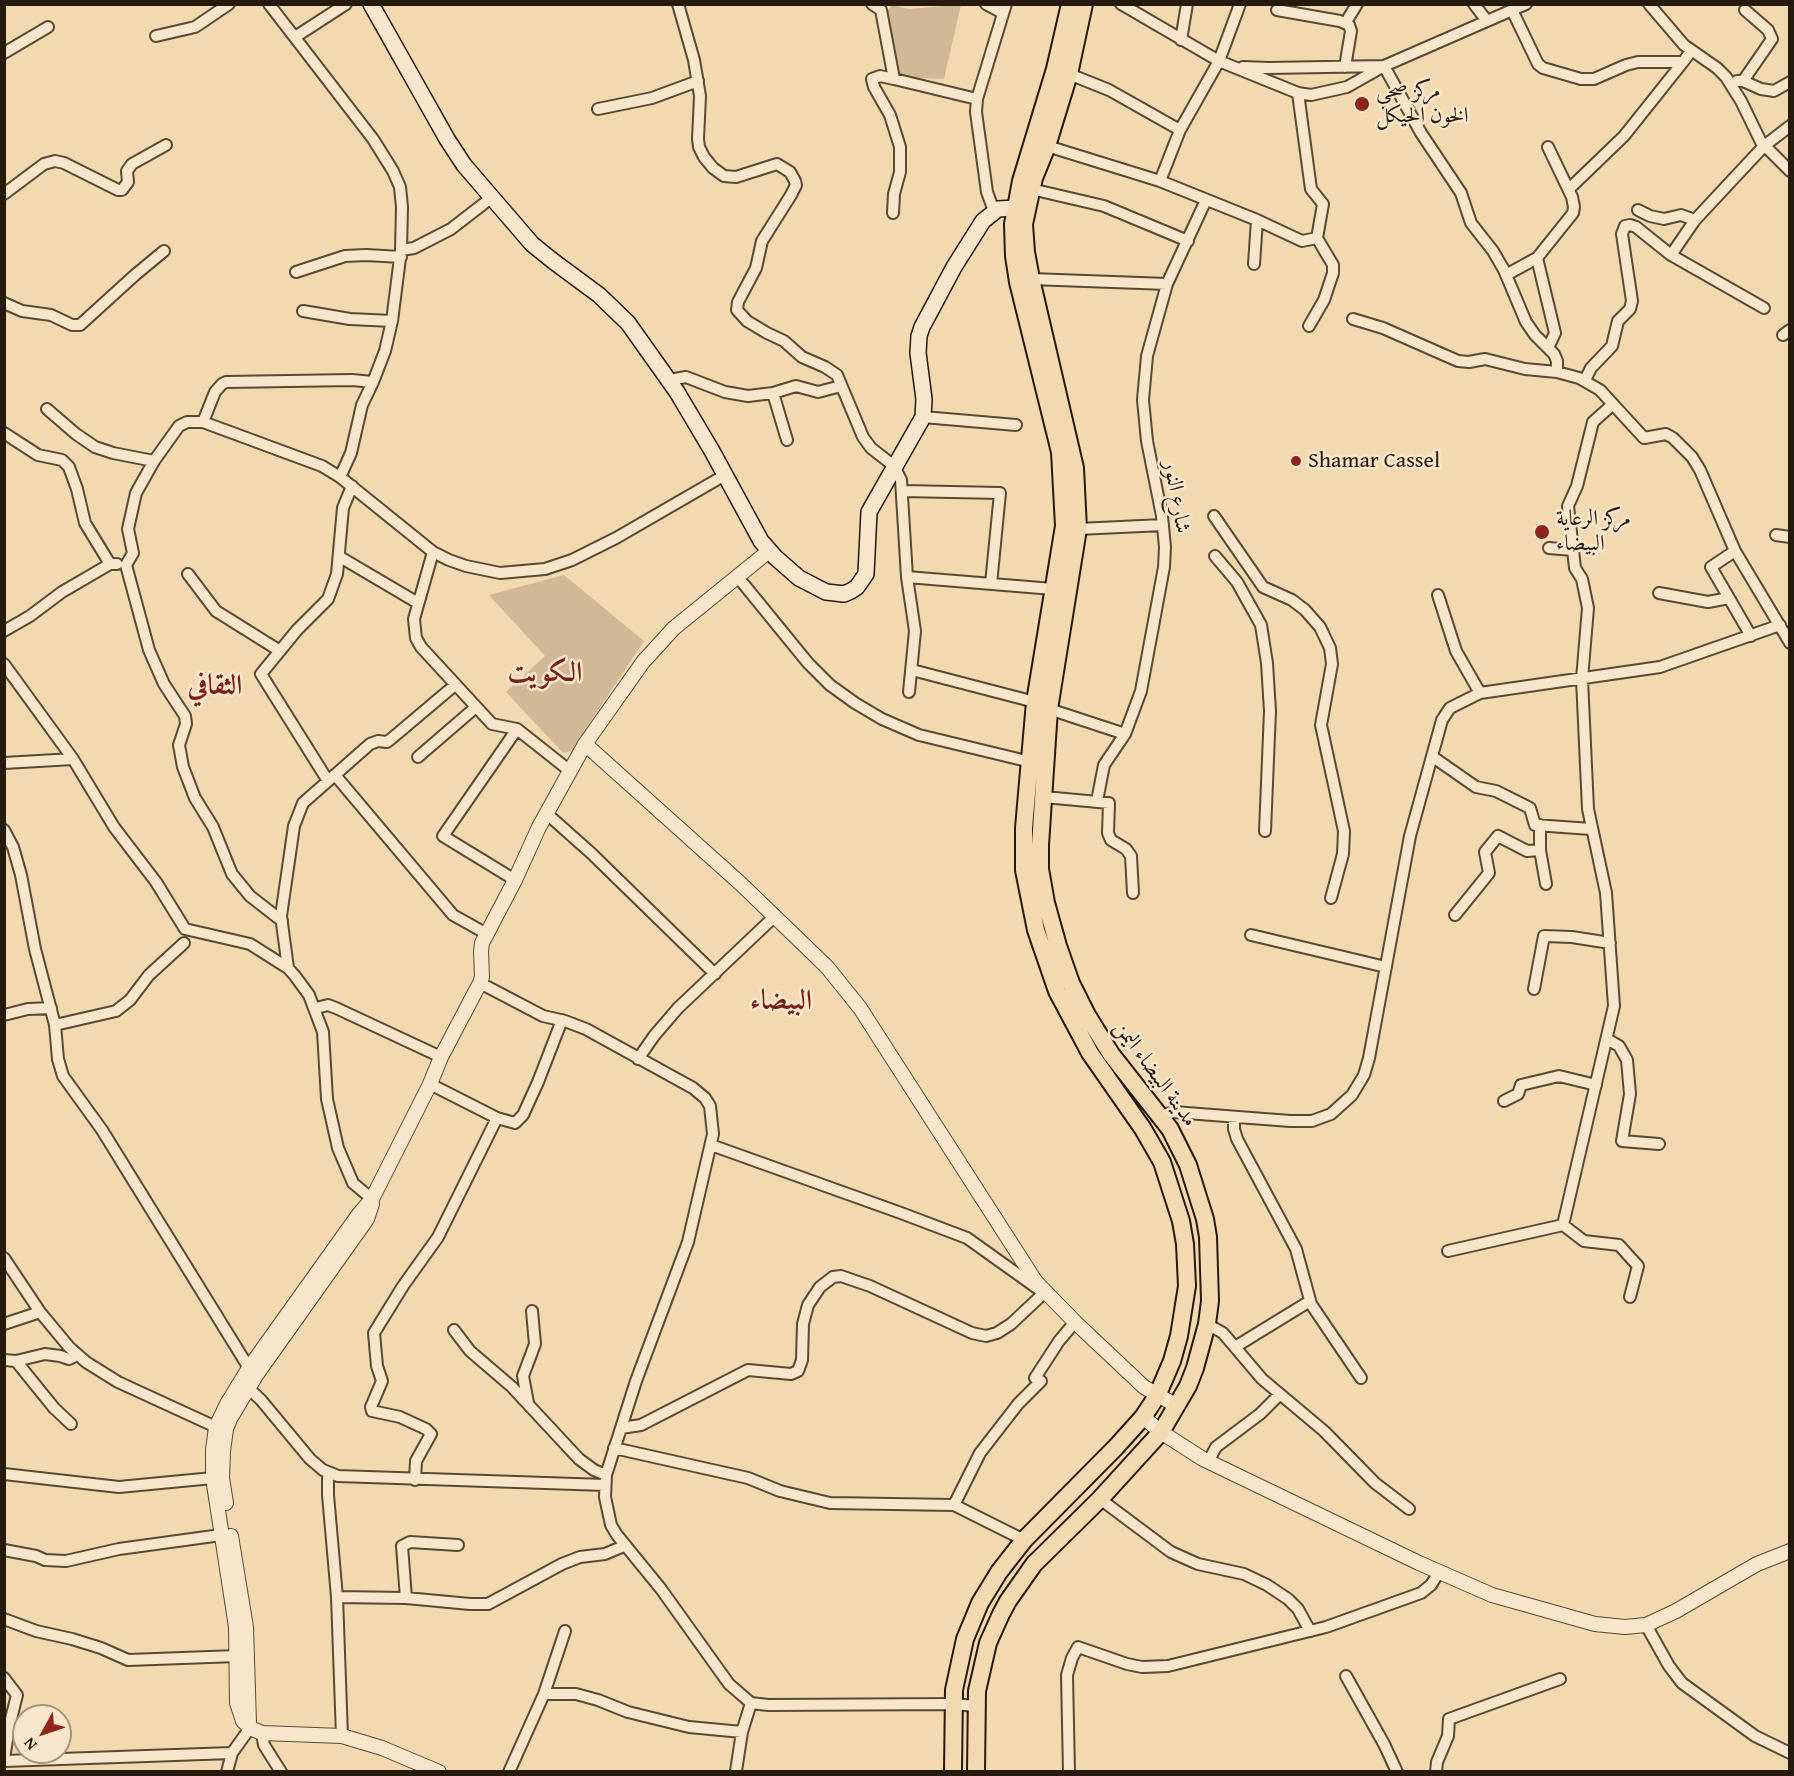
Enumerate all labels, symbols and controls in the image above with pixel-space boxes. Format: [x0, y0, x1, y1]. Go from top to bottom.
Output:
place label: مركز صحي الخون الحيكل [1376, 78, 1469, 130]
marker: مركز صحي الخون الحيكل [1353, 95, 1371, 113]
place label: Shamar Cassel [1308, 448, 1440, 474]
marker: Shamar Cassel [1289, 454, 1303, 468]
street label: شارع النور [1157, 459, 1195, 535]
place label: مركز الرعاية البيضاء [1556, 506, 1631, 558]
marker: مركز الرعاية البيضاء [1533, 523, 1551, 541]
district label: الكويت [508, 657, 582, 691]
district label: الثقافي [188, 670, 242, 704]
district label: البيضاء [750, 985, 812, 1019]
street label: مدينة البيضاء اليمن [1108, 1016, 1202, 1132]
north arrow [12, 1704, 72, 1764]
text: N [17, 1732, 42, 1756]

